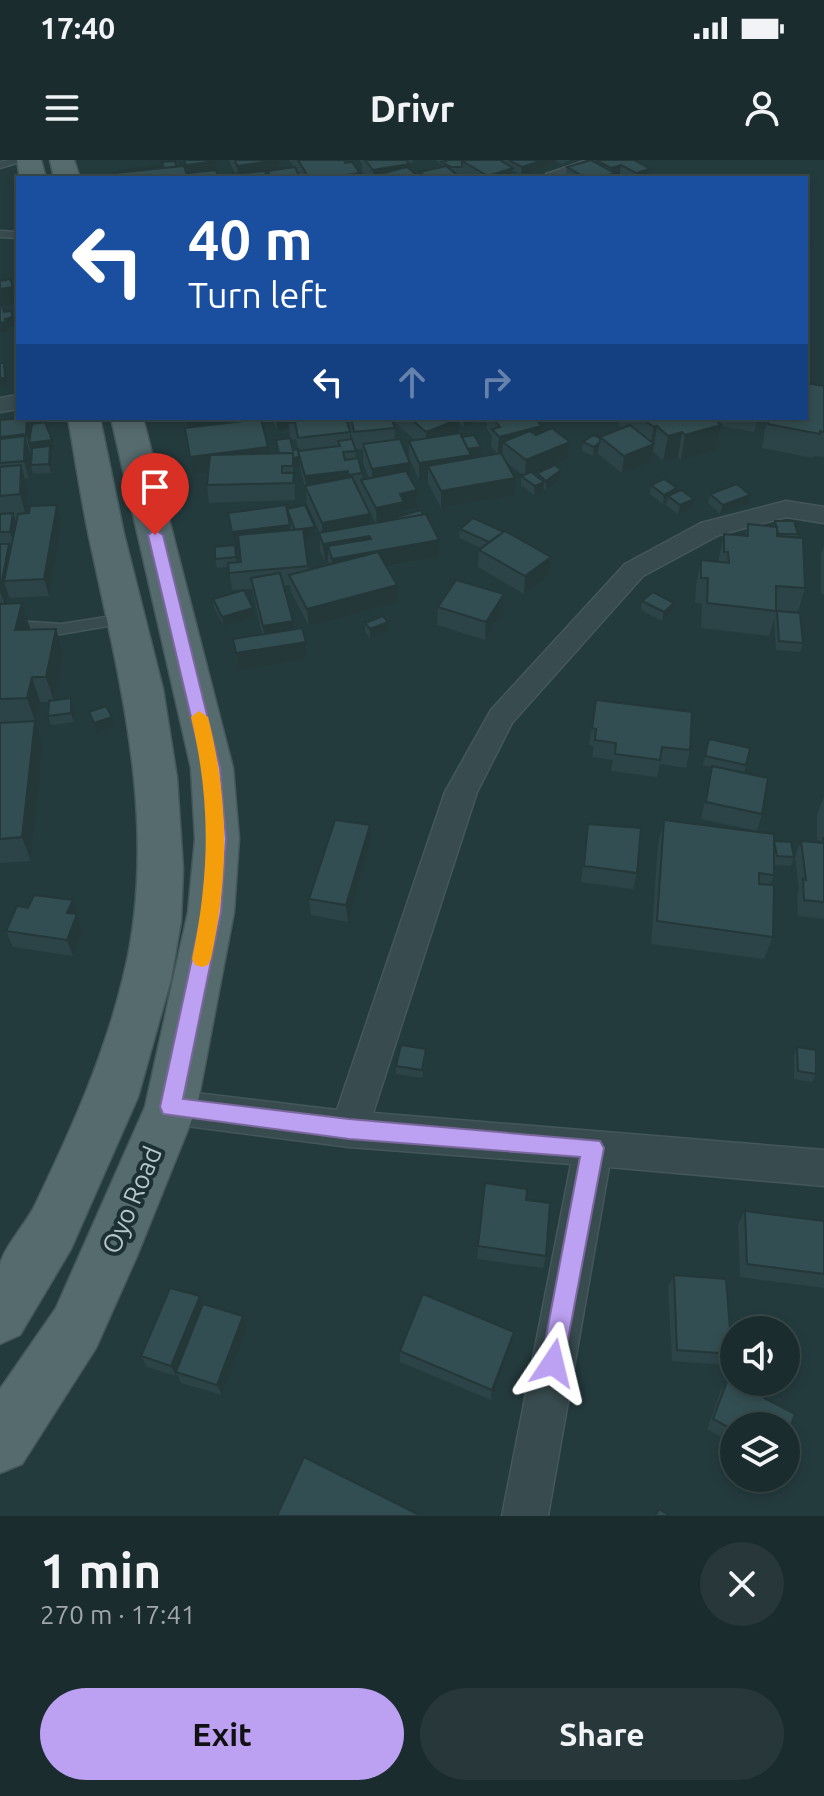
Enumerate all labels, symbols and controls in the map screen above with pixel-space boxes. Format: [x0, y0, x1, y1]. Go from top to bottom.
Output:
text: 17:40 [40, 11, 115, 45]
icon: menu [40, 86, 84, 130]
icon: person [740, 86, 784, 130]
text: Drivr [370, 88, 454, 129]
icon: left [56, 208, 160, 312]
text: 40 m [188, 208, 313, 271]
text: Turn left [188, 274, 327, 315]
icon: left [306, 360, 350, 404]
icon: ahead [390, 360, 434, 404]
icon: right [474, 360, 518, 404]
pin [121, 453, 189, 535]
icon: arrive [133, 465, 177, 509]
street label: Oyo Road [96, 1142, 167, 1258]
map controls [720, 1316, 800, 1492]
button: sound [720, 1316, 800, 1396]
position arrow [511, 1321, 595, 1405]
button: layers [720, 1412, 800, 1492]
button: close [700, 1542, 784, 1626]
text: 1 min [40, 1543, 161, 1597]
text: 270 m · 17:41 [40, 1600, 196, 1629]
button: Exit [40, 1688, 404, 1780]
button: Share [420, 1688, 784, 1780]

